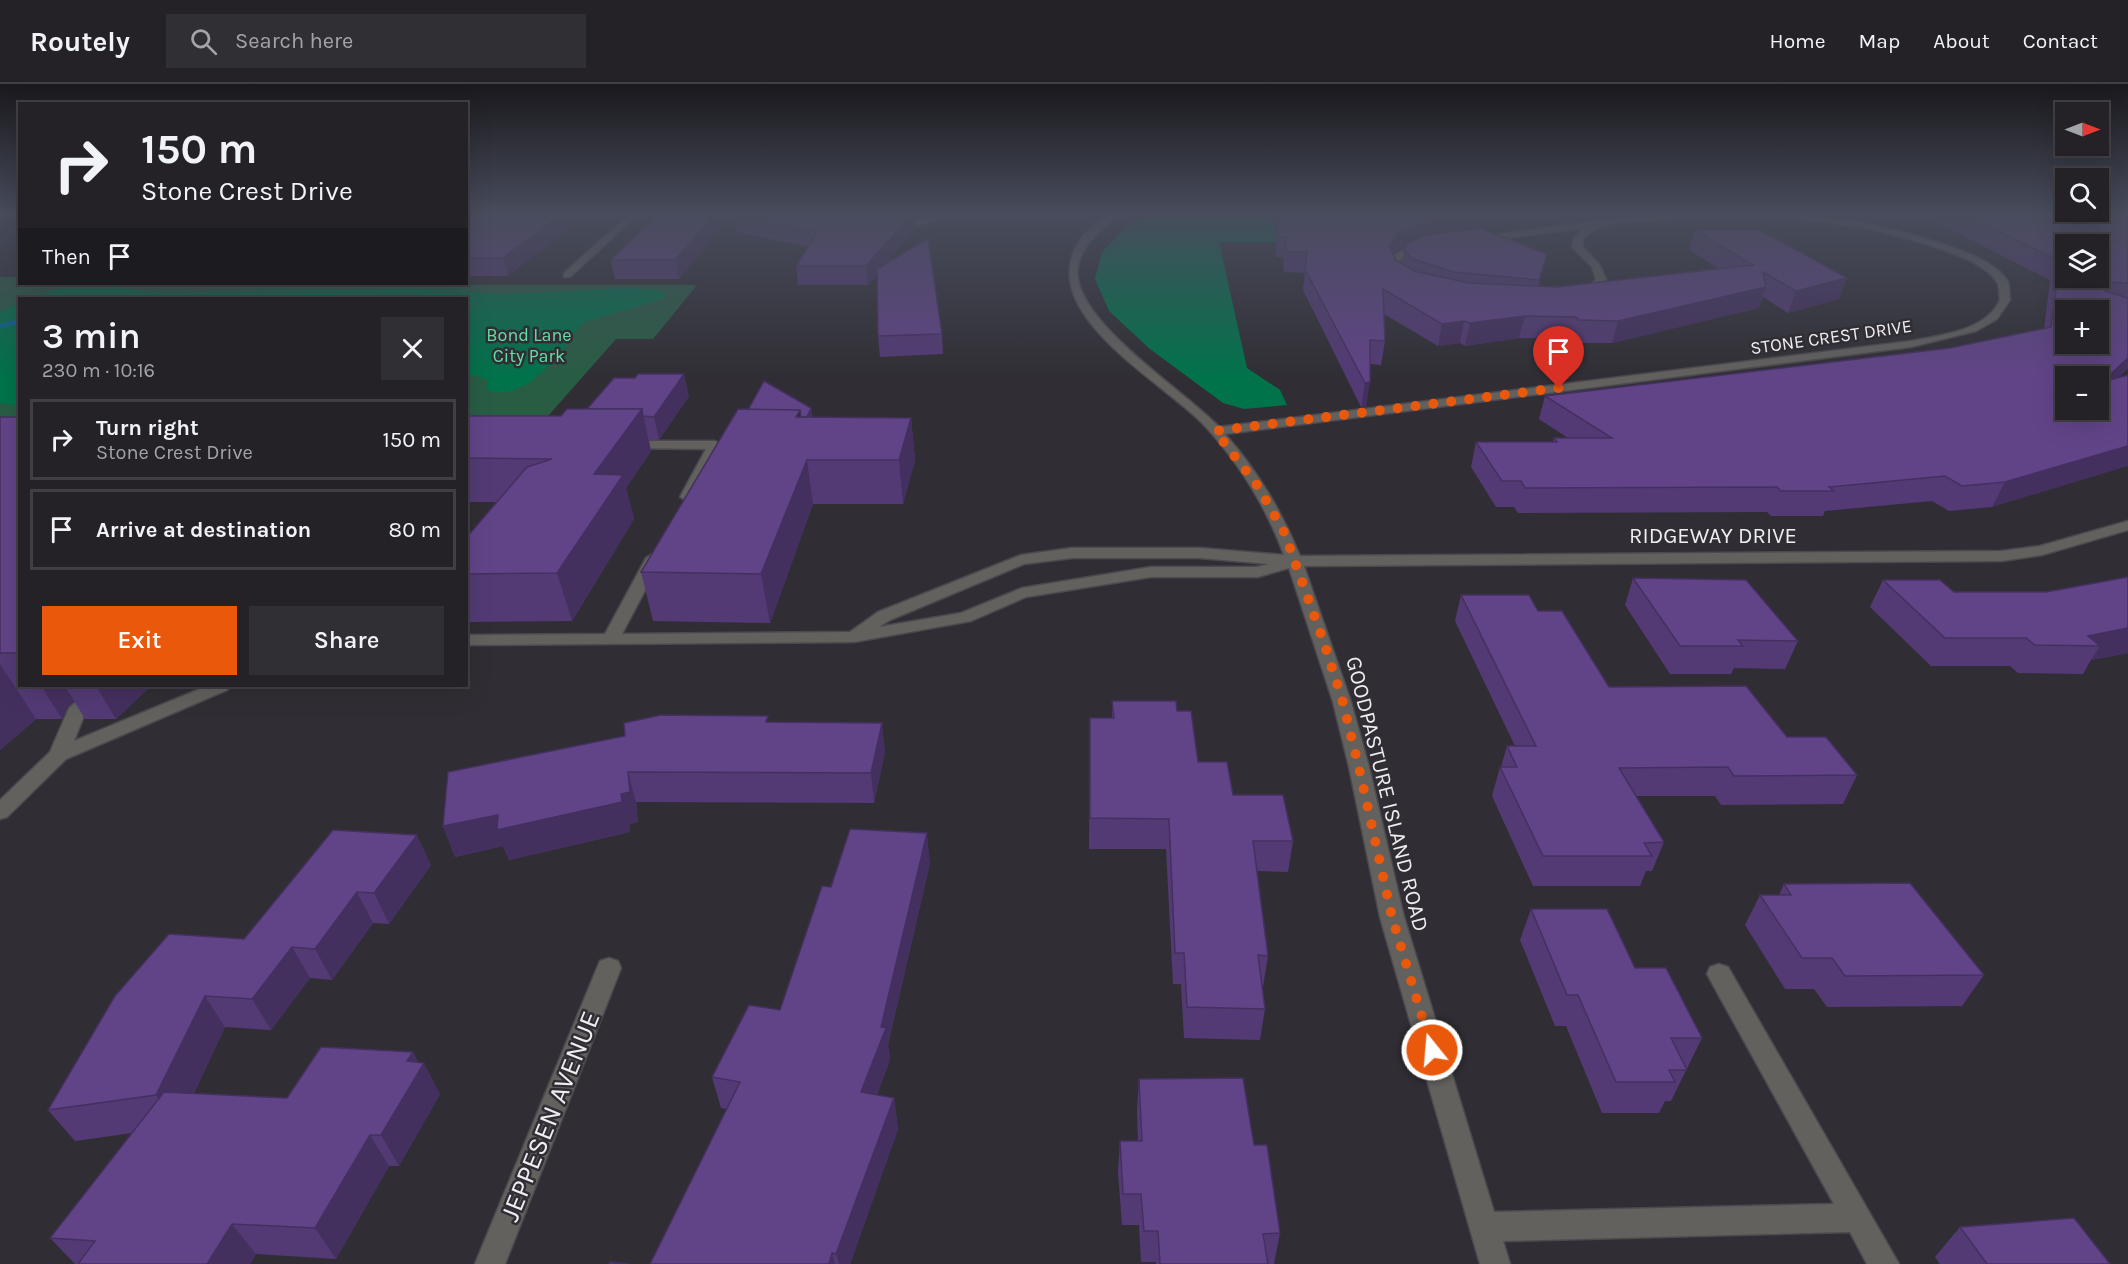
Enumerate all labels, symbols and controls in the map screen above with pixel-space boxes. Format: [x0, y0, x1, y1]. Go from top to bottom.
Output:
search box [166, 14, 586, 68]
text: Routely [30, 25, 130, 58]
icon: search [187, 25, 220, 58]
text: Search here [235, 28, 353, 54]
text: Home [1770, 29, 1826, 53]
text: Map [1859, 29, 1900, 53]
text: About [1933, 29, 1990, 53]
text: Contact [2023, 29, 2098, 53]
north arrow [2055, 102, 2109, 156]
map controls [2055, 102, 2109, 420]
text: 150 m [141, 124, 257, 174]
icon: right [42, 126, 120, 204]
button: search [2055, 168, 2109, 222]
text: Stone Crest Drive [141, 175, 353, 207]
button: layers [2055, 234, 2109, 288]
icon: arrive [103, 240, 136, 273]
text: Then [42, 244, 91, 270]
button: + [2055, 300, 2109, 354]
text: 3 min [42, 315, 141, 357]
street label: STONE CREST DRIVE [1749, 315, 1913, 359]
button: close [381, 317, 444, 380]
park label: Bond Lane City Park [486, 324, 572, 367]
pin [1533, 326, 1584, 388]
icon: arrive [1542, 335, 1575, 368]
text: 230 m · 10:16 [42, 359, 155, 382]
button: − [2055, 366, 2109, 420]
text: Turn right [96, 415, 199, 441]
icon: right [45, 423, 78, 456]
text: 150 m [382, 427, 441, 453]
text: Stone Crest Drive [96, 441, 253, 464]
icon: arrive [45, 513, 78, 546]
text: Arrive at destination [96, 517, 311, 543]
text: 80 m [389, 517, 441, 543]
street label: RIDGEWAY DRIVE [1629, 523, 1797, 549]
button: Exit [42, 606, 237, 675]
button: Share [249, 606, 444, 675]
street label: GOODPASTURE ISLAND ROAD [1340, 654, 1434, 934]
street label: JEPPESEN AVENUE [493, 1006, 607, 1226]
position arrow [1400, 1018, 1464, 1082]

